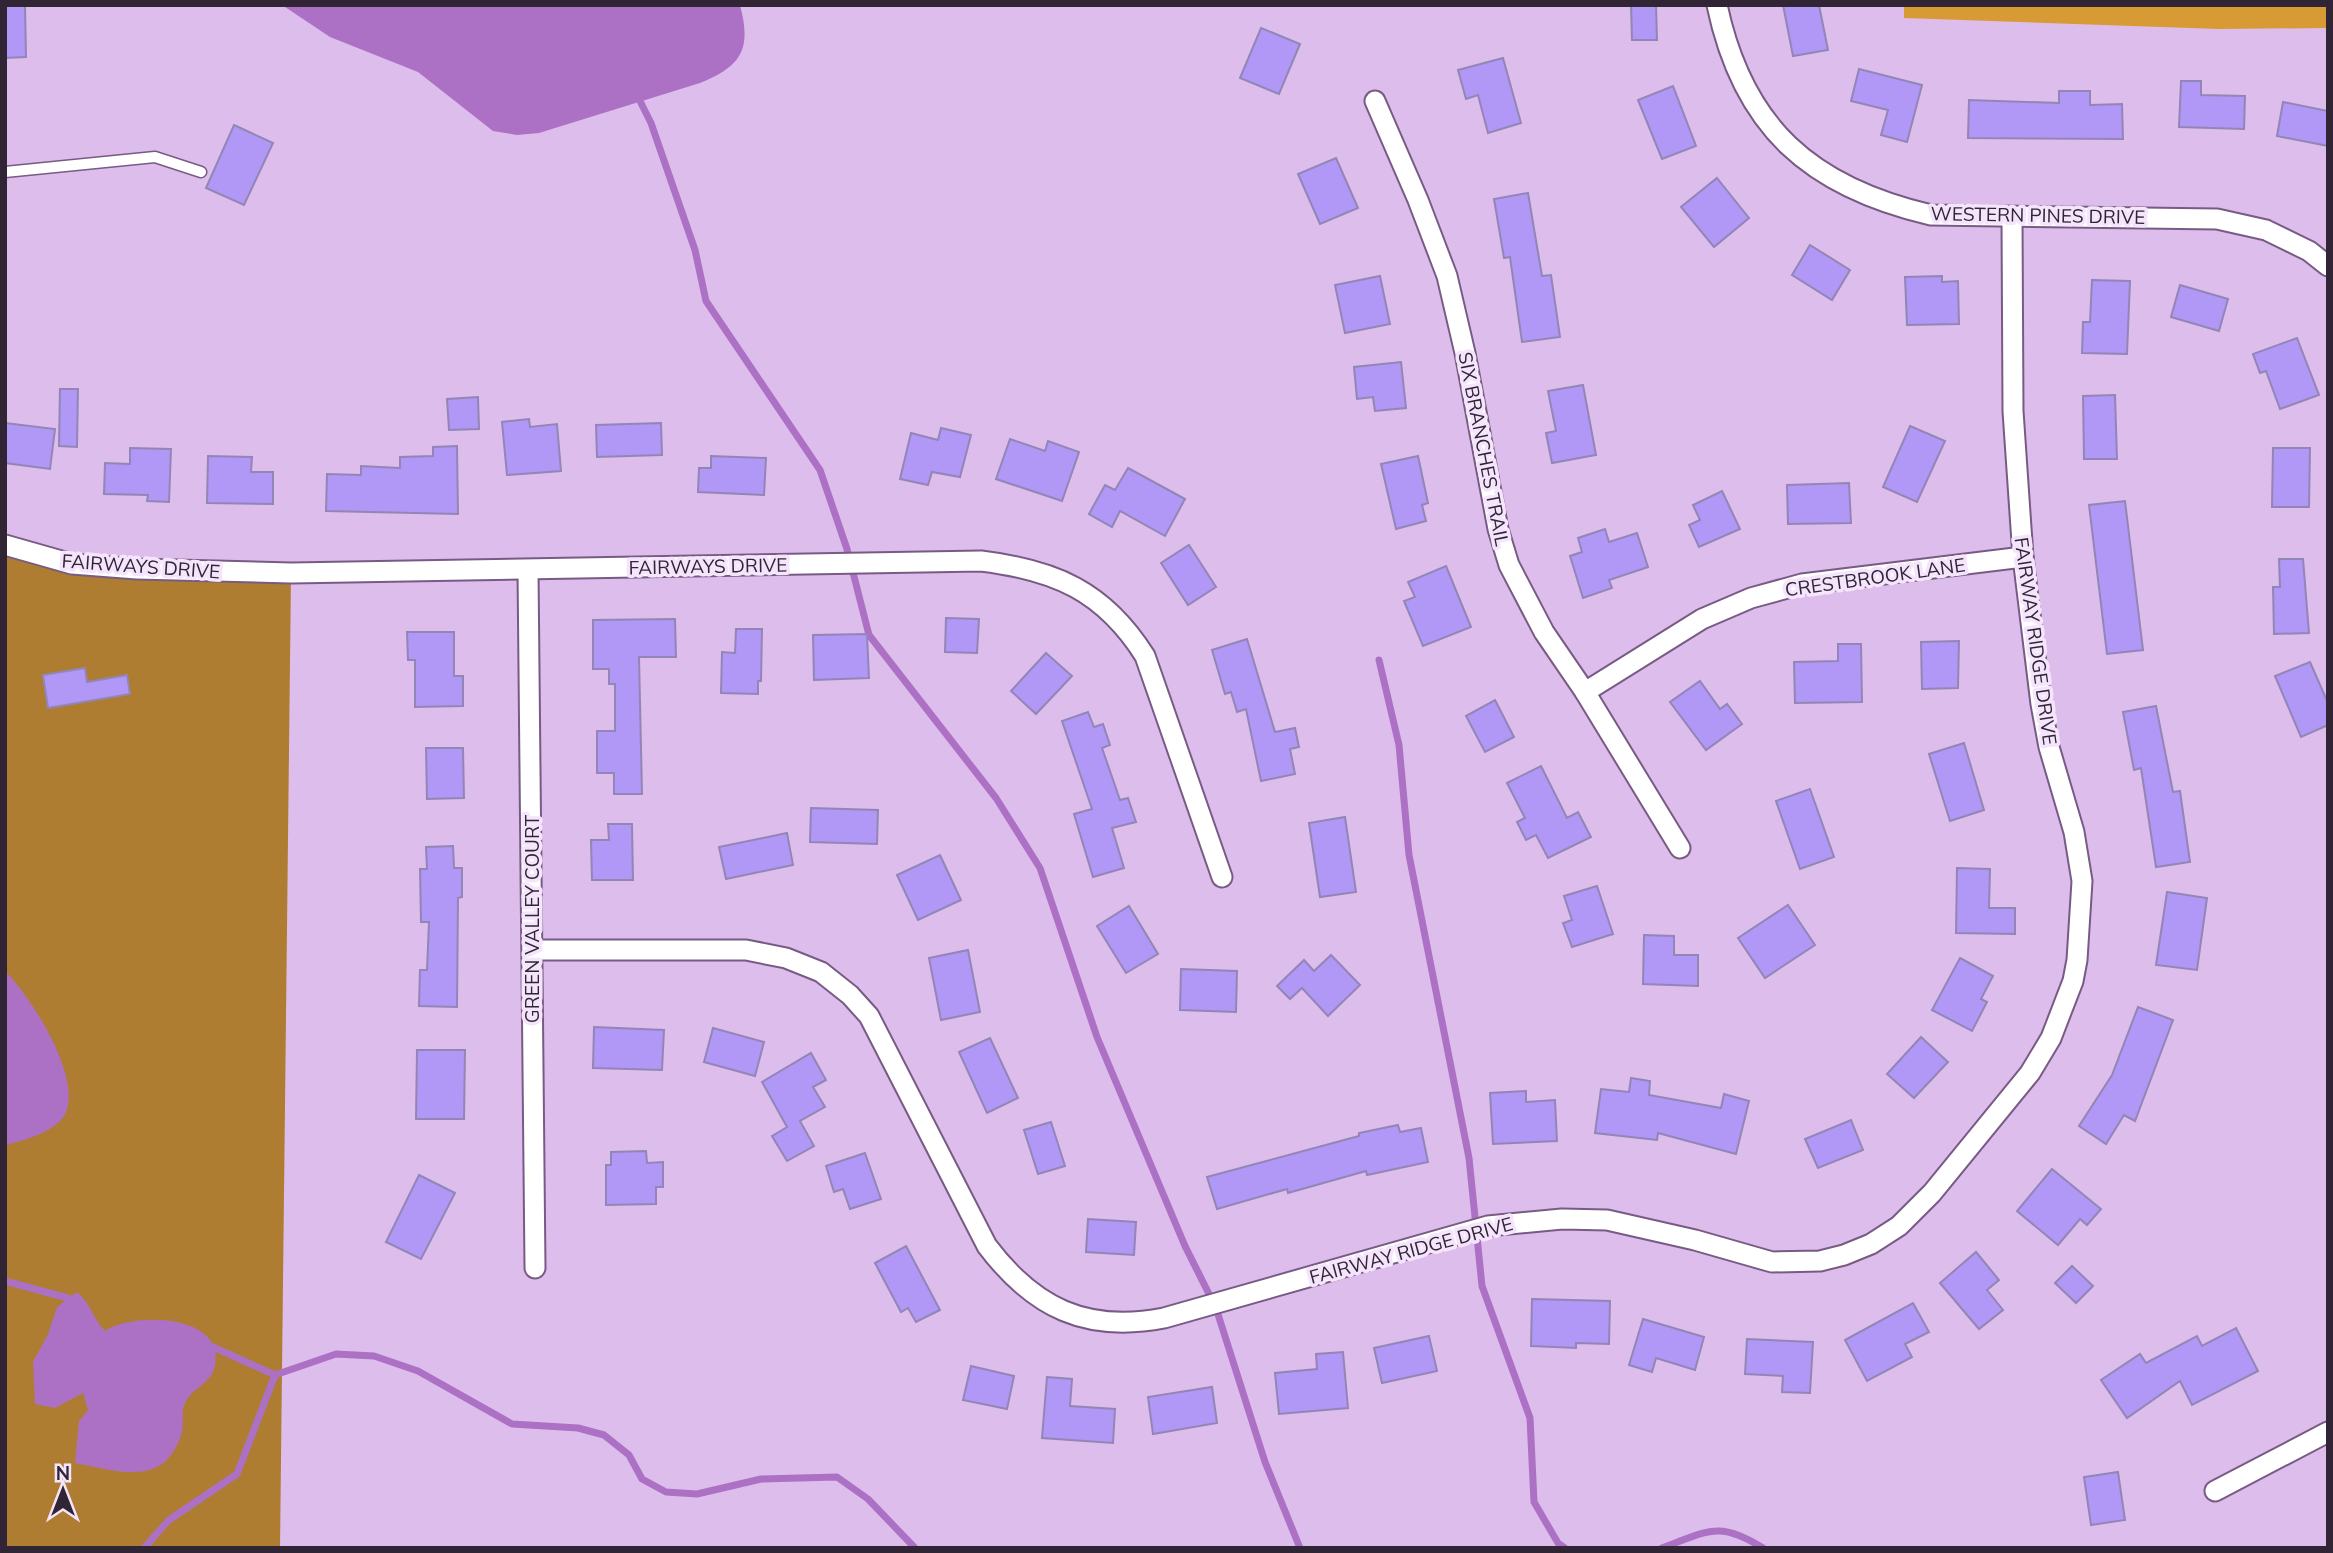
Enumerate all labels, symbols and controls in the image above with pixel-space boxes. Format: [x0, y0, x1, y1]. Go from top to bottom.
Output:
street label: WESTERN PINES DRIVE [1931, 201, 2145, 229]
street label: SIX BRANCHES TRAIL [1453, 350, 1515, 549]
street label: FAIRWAY RIDGE DRIVE [2010, 535, 2062, 747]
street label: FAIRWAYS DRIVE [61, 548, 221, 584]
street label: CRESTBROOK LANE [1783, 552, 1967, 602]
street label: FAIRWAYS DRIVE [628, 553, 788, 579]
street label: GREEN VALLEY COURT [520, 814, 544, 1023]
street label: FAIRWAY RIDGE DRIVE [1307, 1211, 1515, 1289]
north arrow [28, 1455, 98, 1525]
text: N [56, 1461, 70, 1485]

